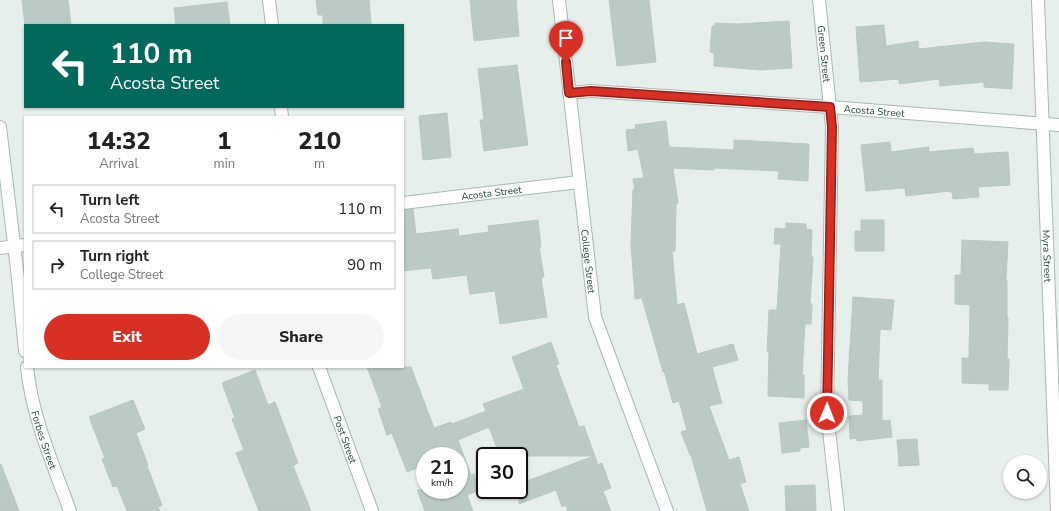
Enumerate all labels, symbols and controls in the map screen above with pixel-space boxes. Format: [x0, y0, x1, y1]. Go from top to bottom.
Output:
pin [549, 21, 583, 62]
street label: Green Street [814, 25, 833, 83]
icon: arrive [555, 27, 577, 49]
text: 110 m [110, 35, 193, 73]
icon: left [44, 40, 96, 92]
text: Acosta Street [110, 71, 219, 95]
street label: Acosta Street [843, 102, 906, 121]
text: 14:32 [87, 125, 151, 157]
text: 1 [217, 125, 232, 157]
text: 210 [298, 125, 341, 157]
text: Arrival [99, 155, 138, 173]
text: min [214, 155, 235, 173]
text: m [314, 155, 325, 173]
street label: Acosta Street [460, 183, 523, 204]
text: Turn left [80, 190, 139, 210]
icon: left [46, 198, 68, 220]
text: 110 m [338, 199, 382, 219]
text: Acosta Street [80, 210, 159, 228]
street label: College Street [577, 229, 598, 295]
street label: Myra Street [1039, 229, 1055, 283]
text: Turn right [80, 246, 149, 266]
icon: right [46, 254, 68, 276]
text: 90 m [347, 255, 382, 275]
text: College Street [80, 266, 163, 284]
button: Exit [44, 314, 210, 360]
button: Share [218, 314, 384, 360]
position arrow [806, 392, 848, 434]
street label: Forbes Street [27, 409, 60, 472]
street label: Post Street [329, 414, 360, 466]
speed limit sign: 30 [476, 447, 528, 499]
text: 21 [430, 454, 454, 481]
map controls [1003, 455, 1047, 499]
button: search [1003, 455, 1047, 499]
text: km/h [431, 476, 453, 490]

